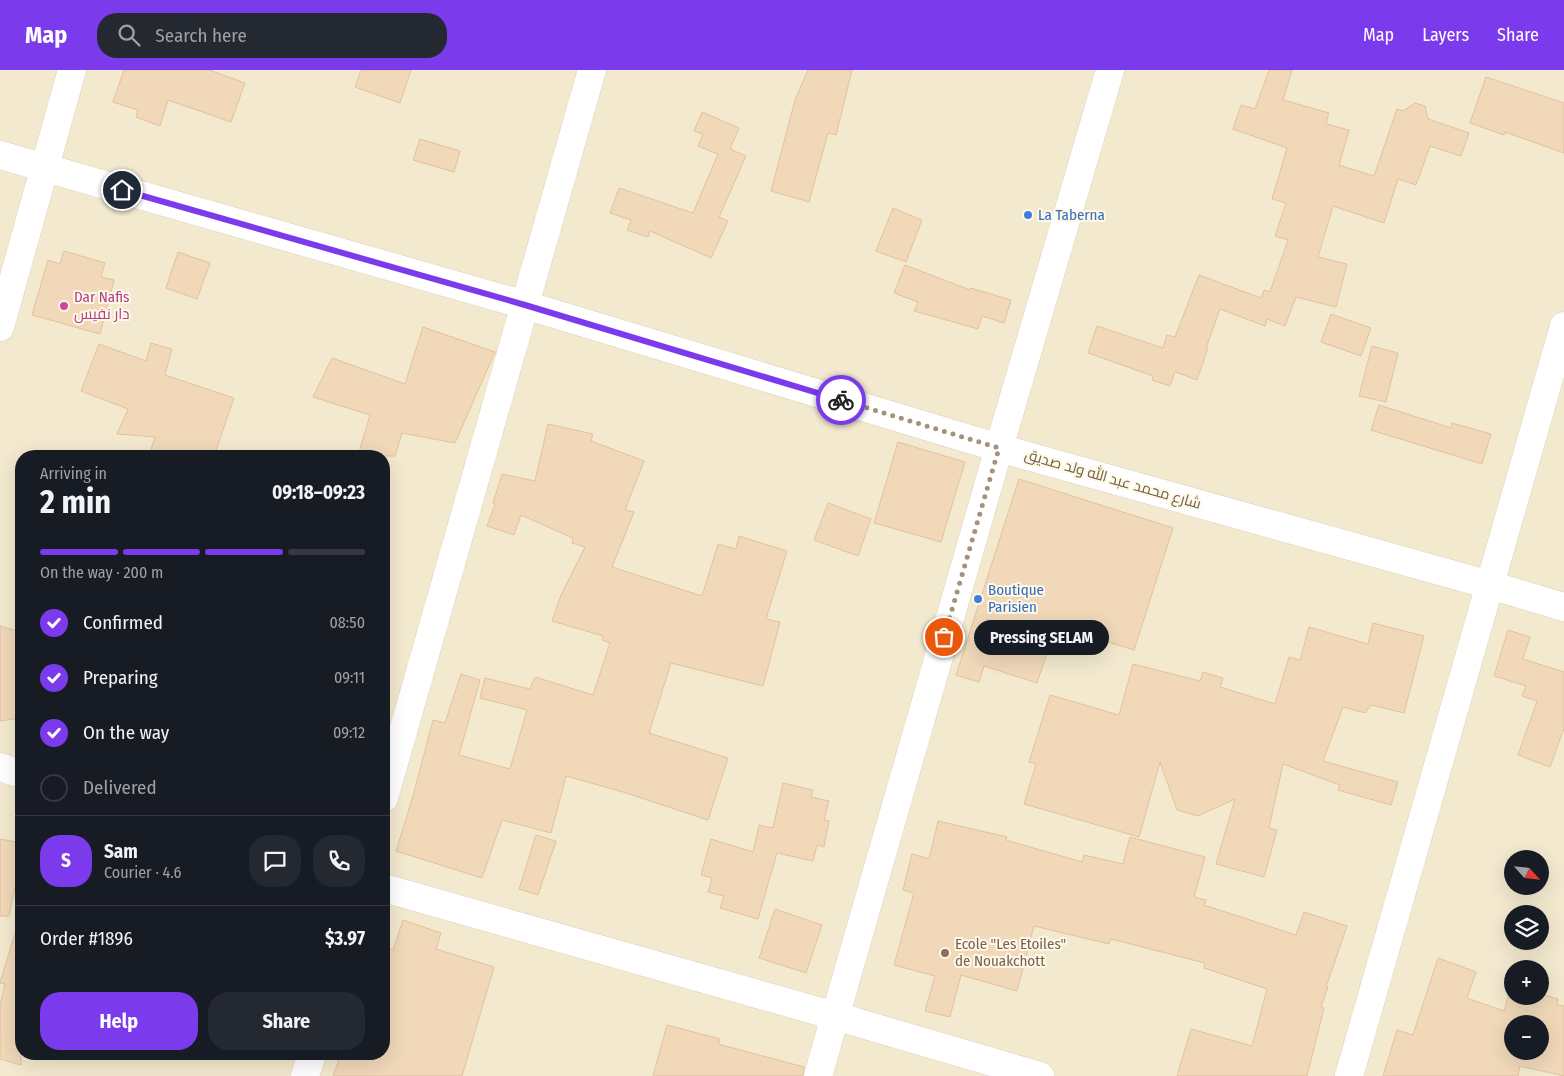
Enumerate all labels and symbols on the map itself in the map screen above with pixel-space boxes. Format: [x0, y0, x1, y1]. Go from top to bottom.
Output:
pin [101, 169, 143, 211]
place label: La Taberna [1038, 206, 1105, 224]
marker: La Taberna [1022, 209, 1034, 221]
place label: Dar Nafis دار نفيس [74, 288, 129, 324]
marker: Dar Nafis دار نفيس [58, 300, 70, 312]
courier [816, 375, 866, 425]
street label: شارع محمد عبد الله ولد صديق [1022, 444, 1204, 515]
place label: Boutique Parisien [988, 581, 1044, 616]
marker: Boutique Parisien [972, 593, 984, 605]
pin [923, 616, 965, 658]
callout: Pressing SELAM [974, 620, 1109, 654]
north arrow [1504, 850, 1549, 895]
place label: Ecole "Les Etoiles" de Nouakchott [955, 935, 1066, 970]
marker: Ecole "Les Etoiles" de Nouakchott [939, 947, 951, 959]

